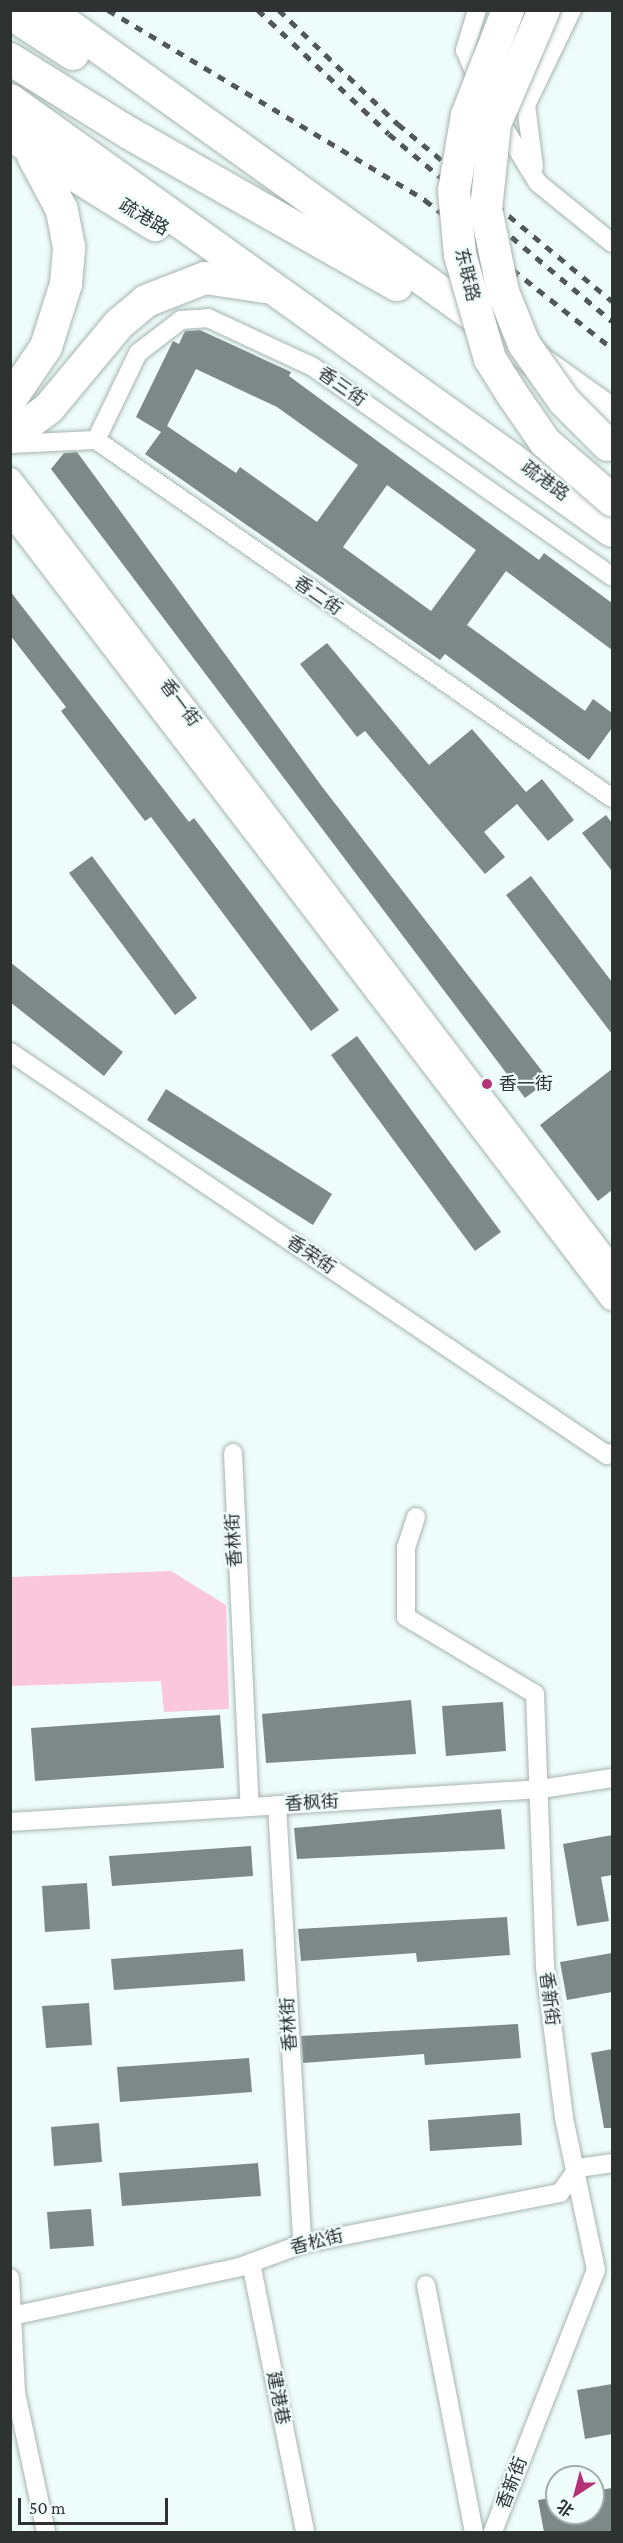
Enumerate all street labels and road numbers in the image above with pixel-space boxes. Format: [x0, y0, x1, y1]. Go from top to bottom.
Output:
street label: 疏港路 [115, 194, 173, 240]
street label: 东联路 [450, 246, 484, 304]
street label: 香三街 [314, 363, 370, 411]
street label: 疏港路 [517, 456, 573, 506]
street label: 香二街 [290, 572, 346, 620]
street label: 香一街 [155, 675, 205, 731]
street label: 香荣街 [283, 1231, 339, 1279]
street label: 香林街 [222, 1512, 246, 1568]
street label: 香枫街 [284, 1791, 340, 1815]
street label: 香新街 [535, 1971, 563, 2027]
street label: 香林街 [277, 1996, 301, 2052]
street label: 香松街 [288, 2225, 346, 2259]
street label: 建港巷 [262, 2369, 294, 2427]
street label: 香新街 [492, 2454, 532, 2512]

